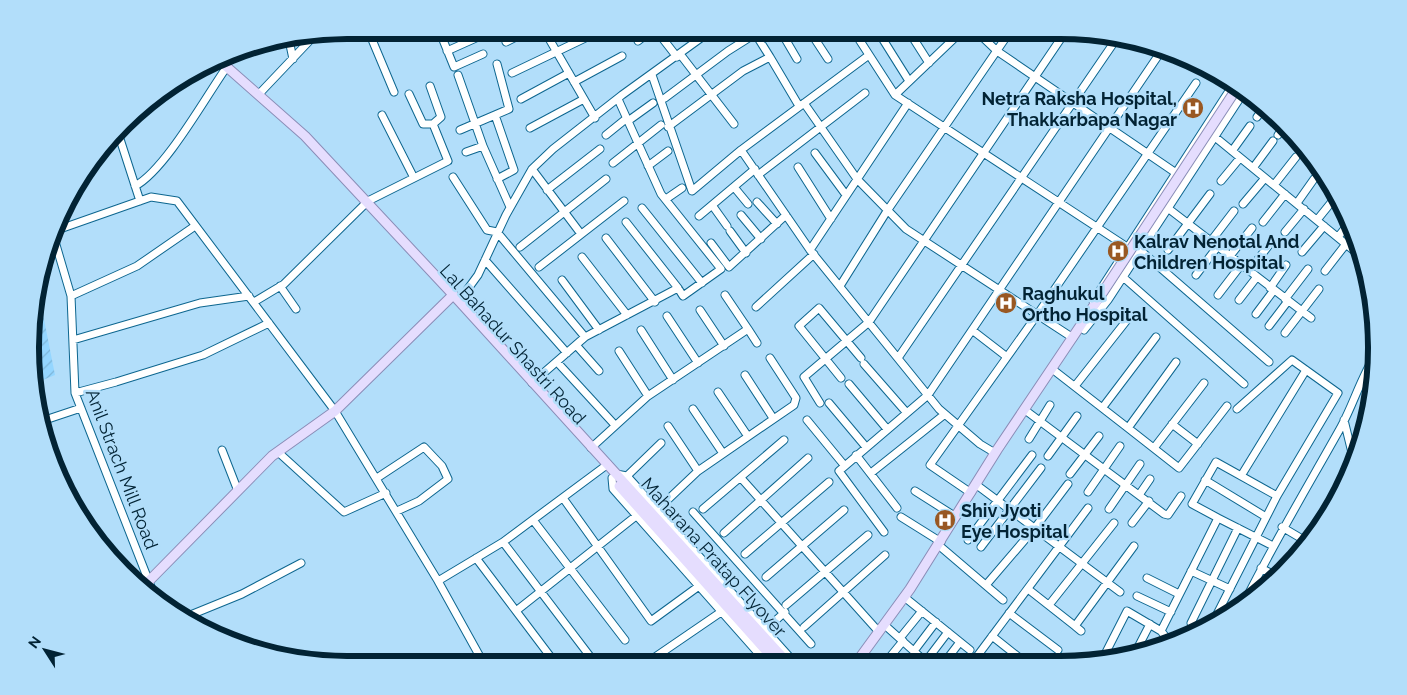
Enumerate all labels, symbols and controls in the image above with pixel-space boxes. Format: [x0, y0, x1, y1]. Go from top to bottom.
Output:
place label: Netra Raksha Hospital, Thakkarbapa Nagar [982, 88, 1177, 130]
hospital icon: Netra Raksha Hospital, Thakkarbapa Nagar [1181, 96, 1205, 120]
place label: Kalrav Nenotal And Children Hospital [1134, 231, 1299, 273]
hospital icon: Kalrav Nenotal And Children Hospital [1106, 239, 1130, 263]
street label: Lal Bahadur Shastri Road [436, 260, 590, 428]
place label: Raghukul Ortho Hospital [1022, 283, 1148, 325]
hospital icon: Raghukul Ortho Hospital [994, 291, 1018, 315]
street label: Anil Strach Mill Road [82, 386, 162, 552]
street label: Maharana Pratap Flyover [637, 473, 791, 641]
place label: Shiv Jyoti Eye Hospital [961, 500, 1069, 542]
hospital icon: Shiv Jyoti Eye Hospital [933, 508, 957, 532]
north arrow [20, 625, 70, 675]
text: N [25, 633, 44, 651]

